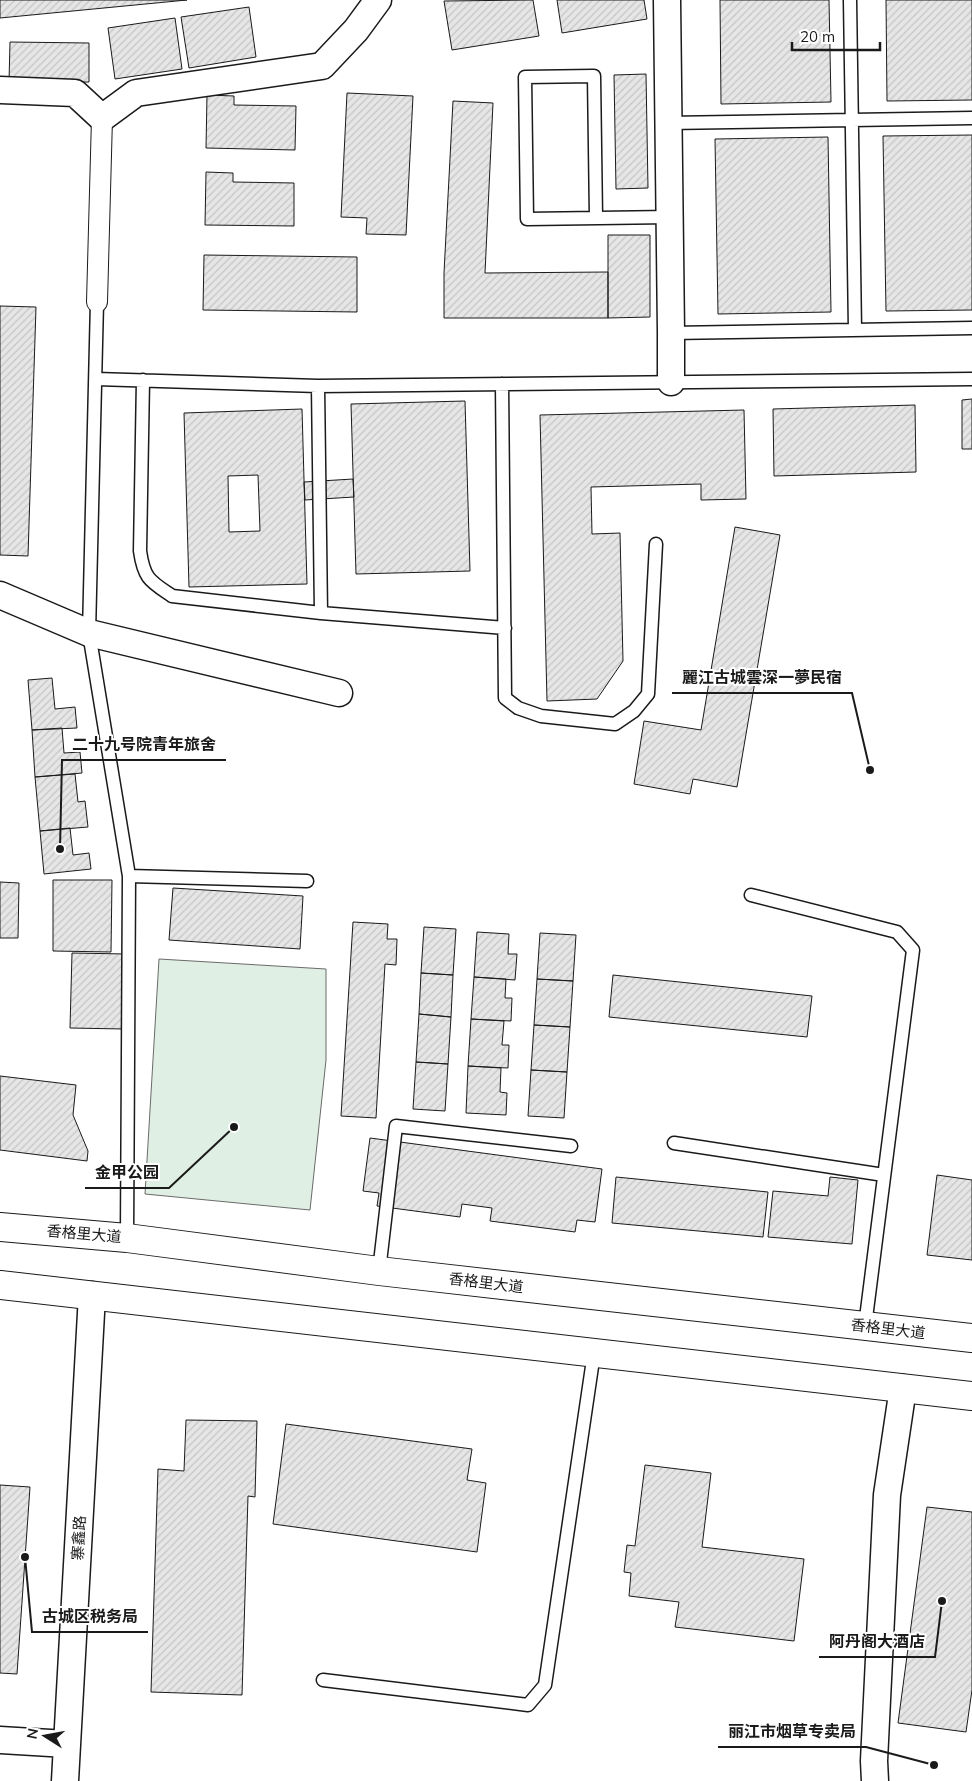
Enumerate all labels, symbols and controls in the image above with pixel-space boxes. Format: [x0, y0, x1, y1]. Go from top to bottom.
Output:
scale bar [792, 20, 880, 52]
text: 20 m [800, 27, 835, 46]
callout: 麗江古城雲深一夢民宿 [672, 662, 852, 693]
text: 麗江古城雲深一夢民宿 [682, 667, 842, 687]
callout: 二十九号院青年旅舍 [62, 729, 226, 760]
text: 二十九号院青年旅舍 [72, 734, 216, 754]
callout: 金甲公园 [85, 1157, 169, 1188]
text: 金甲公园 [95, 1162, 159, 1182]
street label: 香格里大道 [46, 1221, 122, 1246]
street label: 香格里大道 [448, 1269, 524, 1297]
street label: 香格里大道 [850, 1315, 926, 1343]
street label: 寨鑫路 [68, 1515, 89, 1561]
callout: 古城区税务局 [32, 1601, 148, 1632]
text: 古城区税务局 [42, 1606, 138, 1626]
callout: 阿丹阁大酒店 [819, 1626, 935, 1657]
text: 阿丹阁大酒店 [829, 1631, 925, 1651]
north arrow [20, 1711, 70, 1761]
callout: 丽江市烟草专卖局 [718, 1716, 866, 1747]
text: 丽江市烟草专卖局 [728, 1721, 856, 1741]
text: N [22, 1727, 42, 1740]

